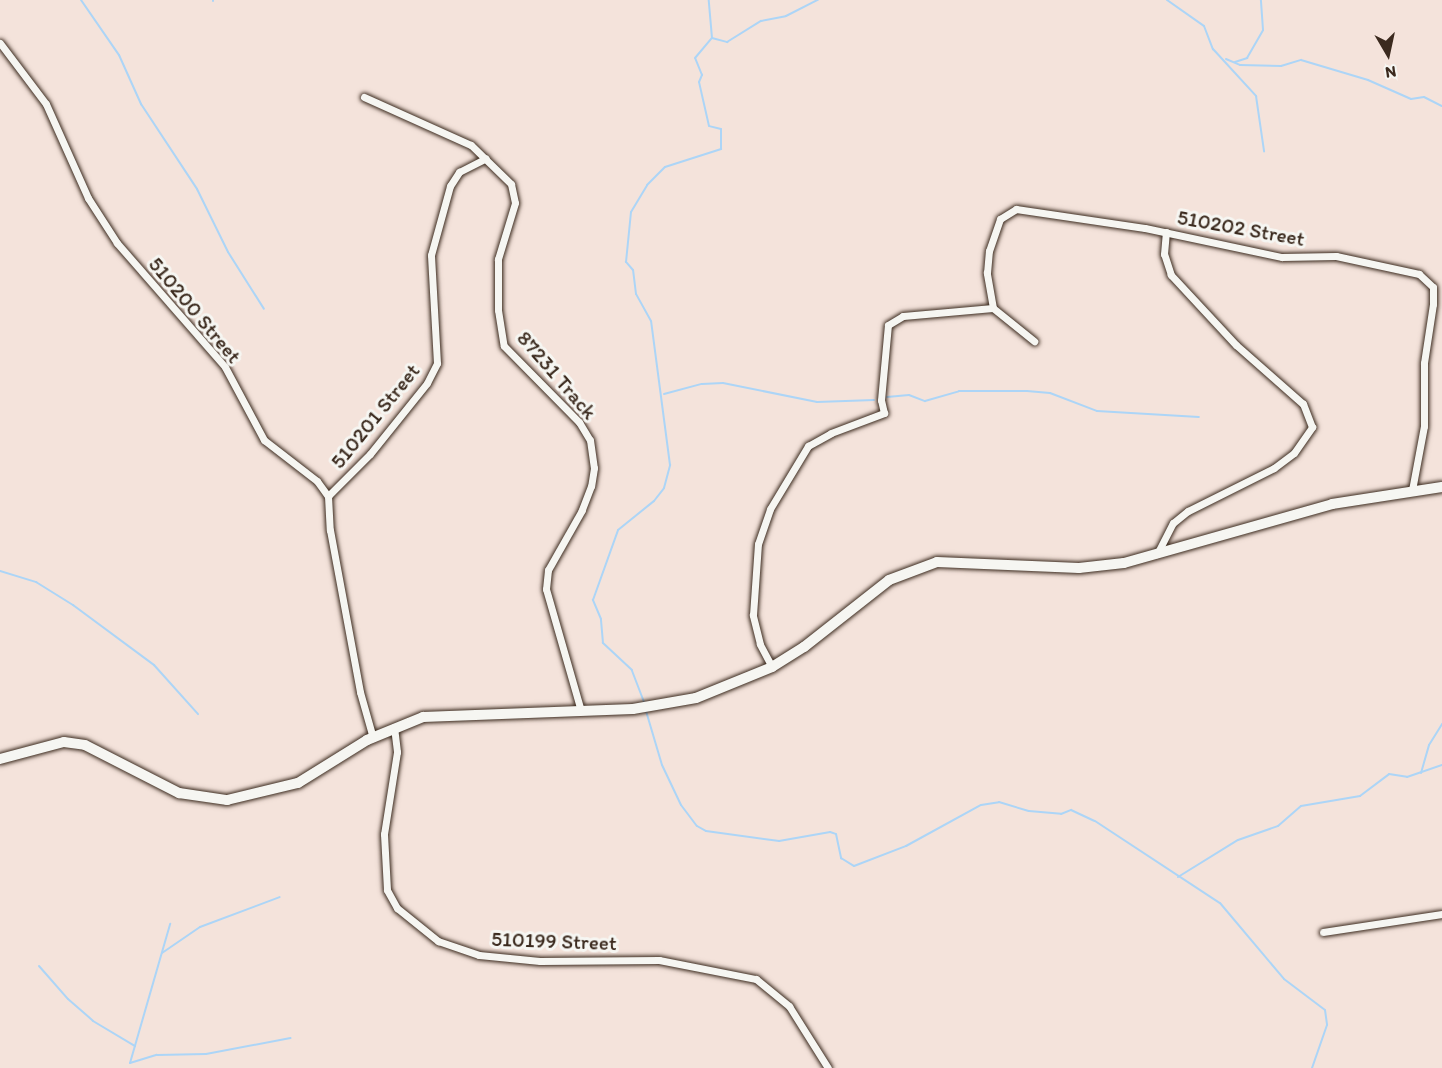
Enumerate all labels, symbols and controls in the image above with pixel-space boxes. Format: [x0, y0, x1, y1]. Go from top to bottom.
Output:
north arrow [1358, 24, 1418, 84]
text: N [1384, 62, 1398, 83]
street label: 510202 Street [1175, 204, 1307, 252]
street label: 510200 Street [143, 252, 247, 368]
street label: 87231 Track [512, 326, 602, 424]
street label: 510201 Street [325, 358, 425, 474]
street label: 510199 Street [491, 926, 617, 956]

